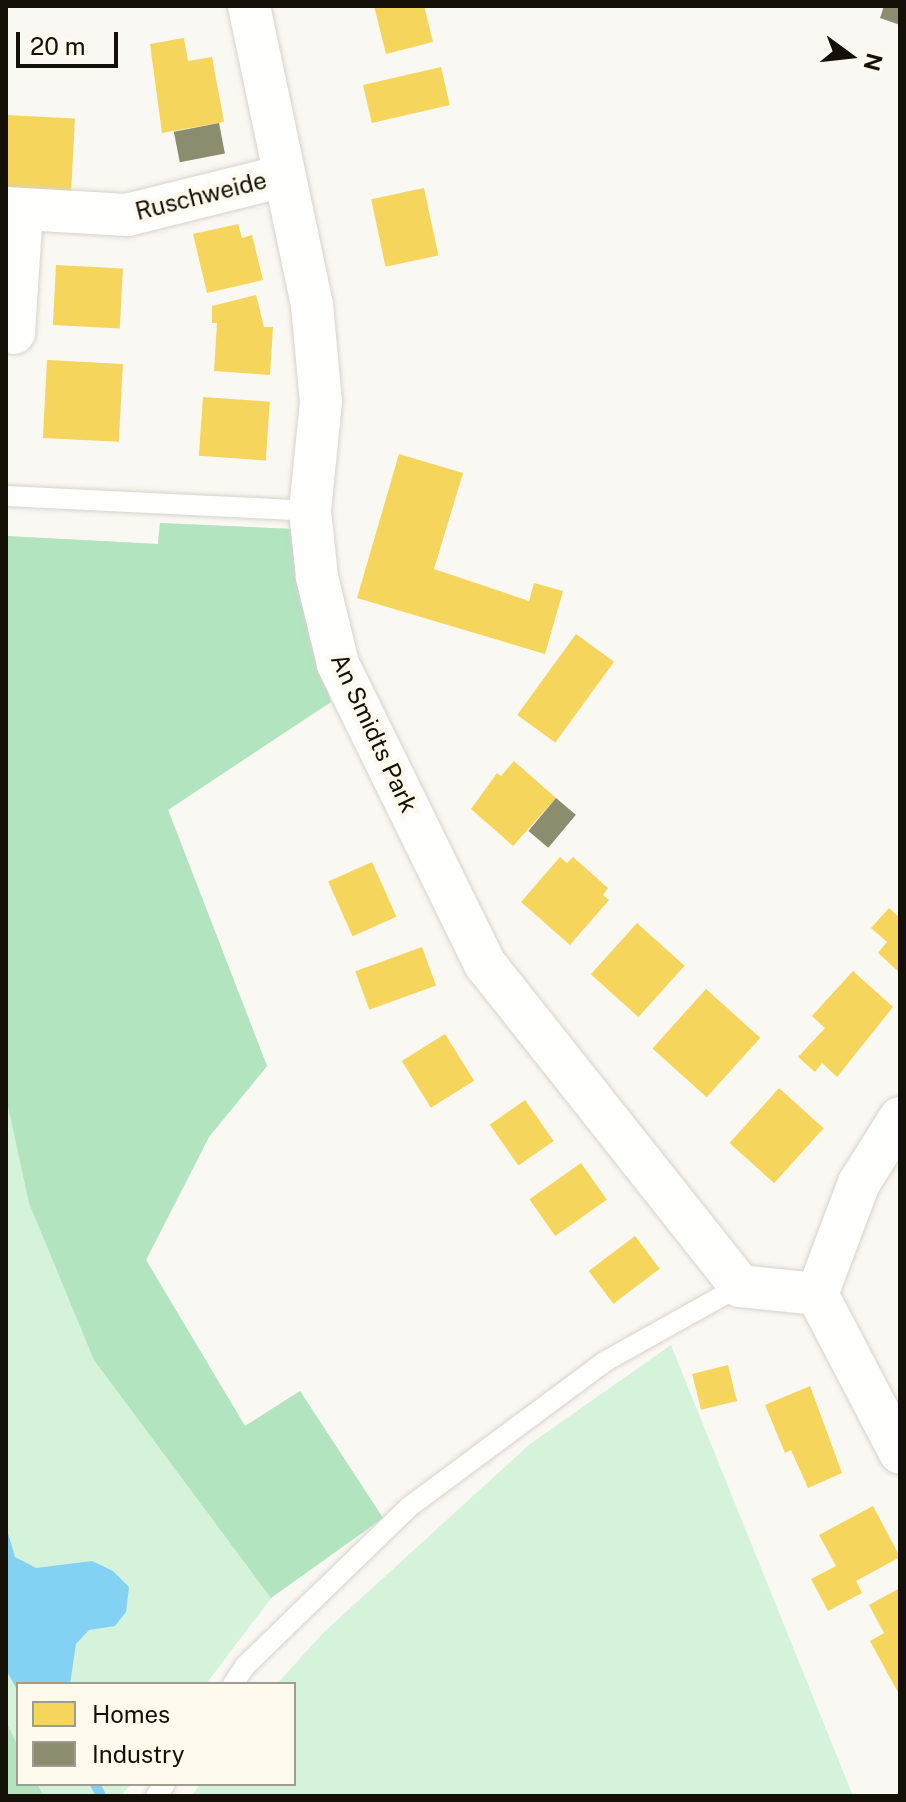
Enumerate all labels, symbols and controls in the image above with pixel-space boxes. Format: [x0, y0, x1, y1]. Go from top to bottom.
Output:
scale bar [20, 16, 122, 66]
north arrow [810, 16, 890, 96]
text: 20 m [30, 32, 86, 60]
text: N [858, 51, 888, 74]
street label: Ruschweide [132, 166, 270, 226]
street label: An Smidts Park [325, 649, 423, 817]
legend [16, 1682, 296, 1786]
text: Homes [92, 1700, 170, 1728]
text: Industry [92, 1740, 185, 1768]

